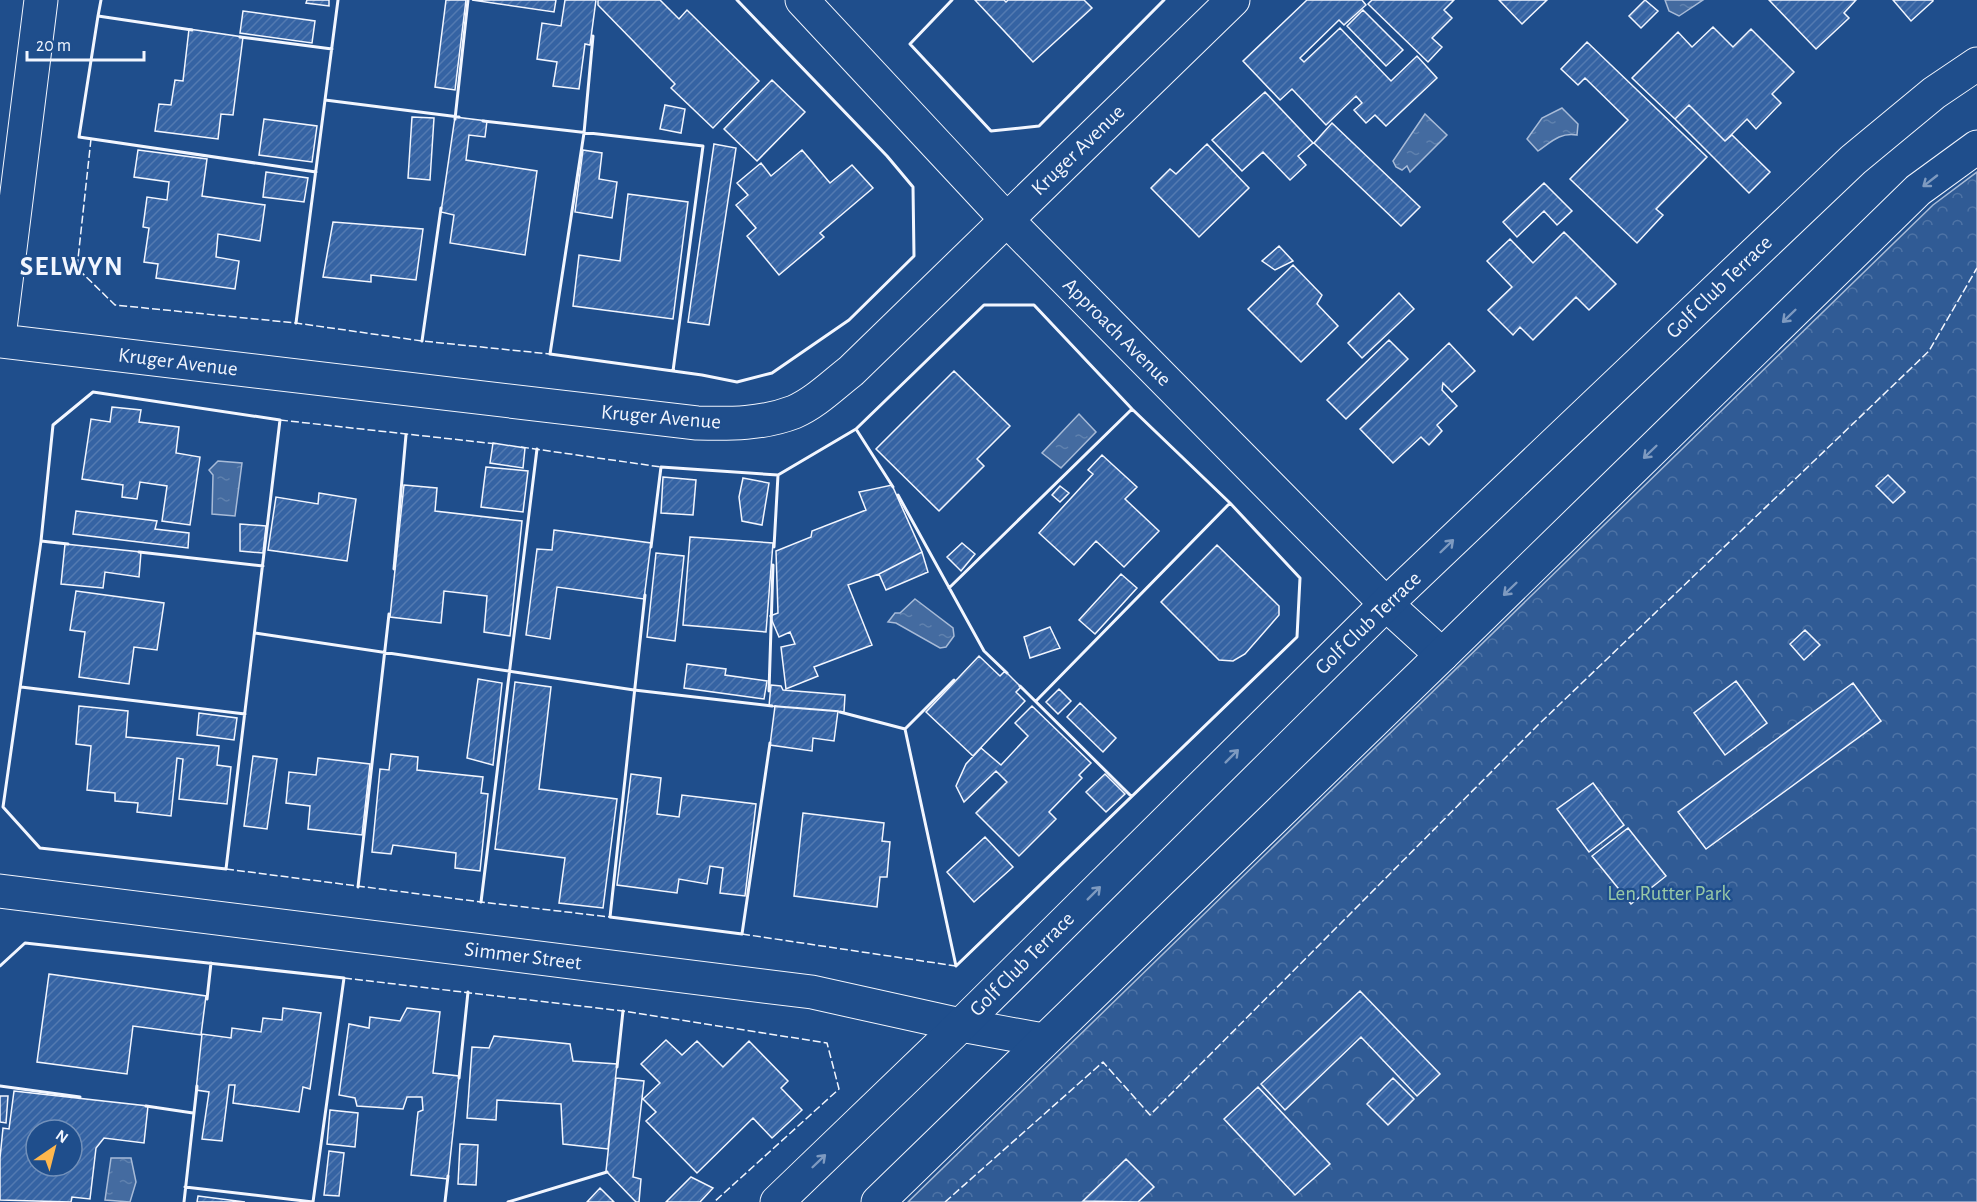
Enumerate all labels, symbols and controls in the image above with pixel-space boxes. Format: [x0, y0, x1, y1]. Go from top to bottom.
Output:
scale bar [27, 24, 144, 62]
text: 20 m [36, 37, 71, 55]
street label: Kruger Avenue [1027, 101, 1129, 199]
one-way arrow [1922, 174, 1938, 187]
street label: Golf Club Terrace [1662, 232, 1776, 342]
district label: SELWYN [20, 253, 124, 280]
street label: Approach Avenue [1059, 274, 1175, 390]
one-way arrow [1781, 308, 1796, 323]
street label: Kruger Avenue [117, 344, 239, 380]
street label: Kruger Avenue [600, 401, 722, 433]
one-way arrow [1642, 445, 1657, 459]
one-way arrow [1439, 539, 1454, 554]
street label: Golf Club Terrace [1311, 568, 1425, 678]
one-way arrow [1503, 581, 1518, 596]
one-way arrow [1225, 749, 1240, 763]
park label: Len Rutter Park [1607, 883, 1731, 904]
one-way arrow [1086, 886, 1101, 901]
street label: Golf Club Terrace [966, 908, 1078, 1020]
street label: Simmer Street [463, 938, 583, 974]
north arrow [24, 1118, 84, 1178]
text: N [53, 1127, 71, 1146]
one-way arrow [811, 1154, 826, 1169]

